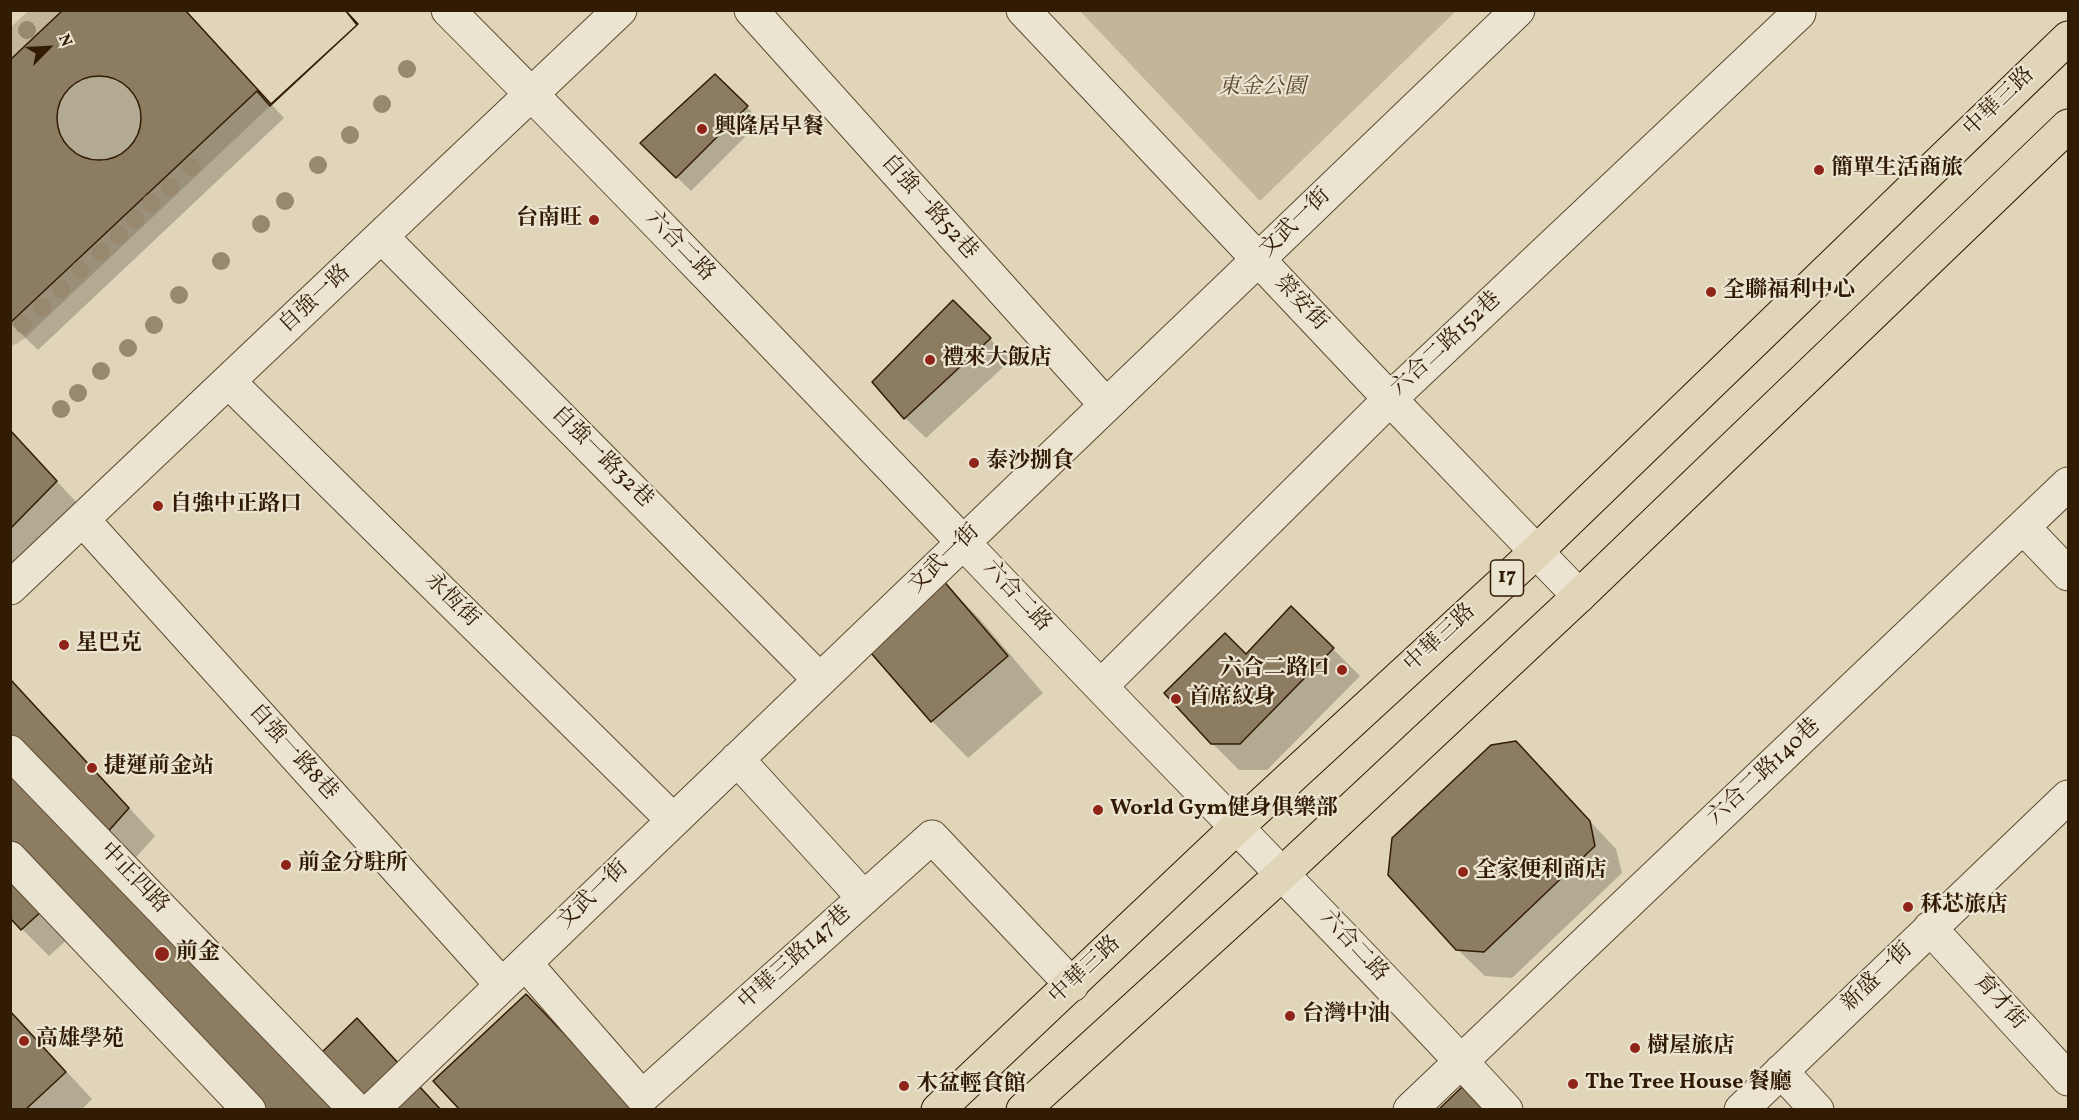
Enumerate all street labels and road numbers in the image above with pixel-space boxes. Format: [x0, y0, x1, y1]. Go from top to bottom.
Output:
street label: 中華三路 [1959, 63, 2041, 143]
street label: 自強一路52巷 [874, 150, 982, 266]
street label: 文武一街 [1255, 184, 1337, 264]
street label: 六合二路 [639, 206, 719, 288]
street label: 自強一路 [275, 260, 357, 340]
street label: 榮安街 [1268, 271, 1332, 337]
street label: 六合二路152巷 [1386, 287, 1508, 403]
street label: 自強一路32巷 [545, 402, 657, 514]
street label: 文武一街 [904, 520, 986, 600]
street label: 六合二路 [976, 556, 1056, 638]
road number: 17 [1490, 560, 1524, 596]
street label: 永恆街 [418, 568, 484, 634]
street label: 中華三路 [1400, 599, 1482, 679]
street label: 自強一路8巷 [242, 699, 342, 807]
street label: 六合二路140巷 [1703, 714, 1827, 832]
street label: 中正四路 [93, 838, 173, 920]
street label: 文武一街 [553, 856, 635, 936]
street label: 中華三路147巷 [734, 902, 858, 1016]
street label: 六合二路 [1313, 906, 1393, 988]
street label: 中華三路 [1045, 931, 1127, 1011]
street label: 新盛一街 [1837, 938, 1919, 1018]
street label: 育才街 [1967, 970, 2031, 1036]

